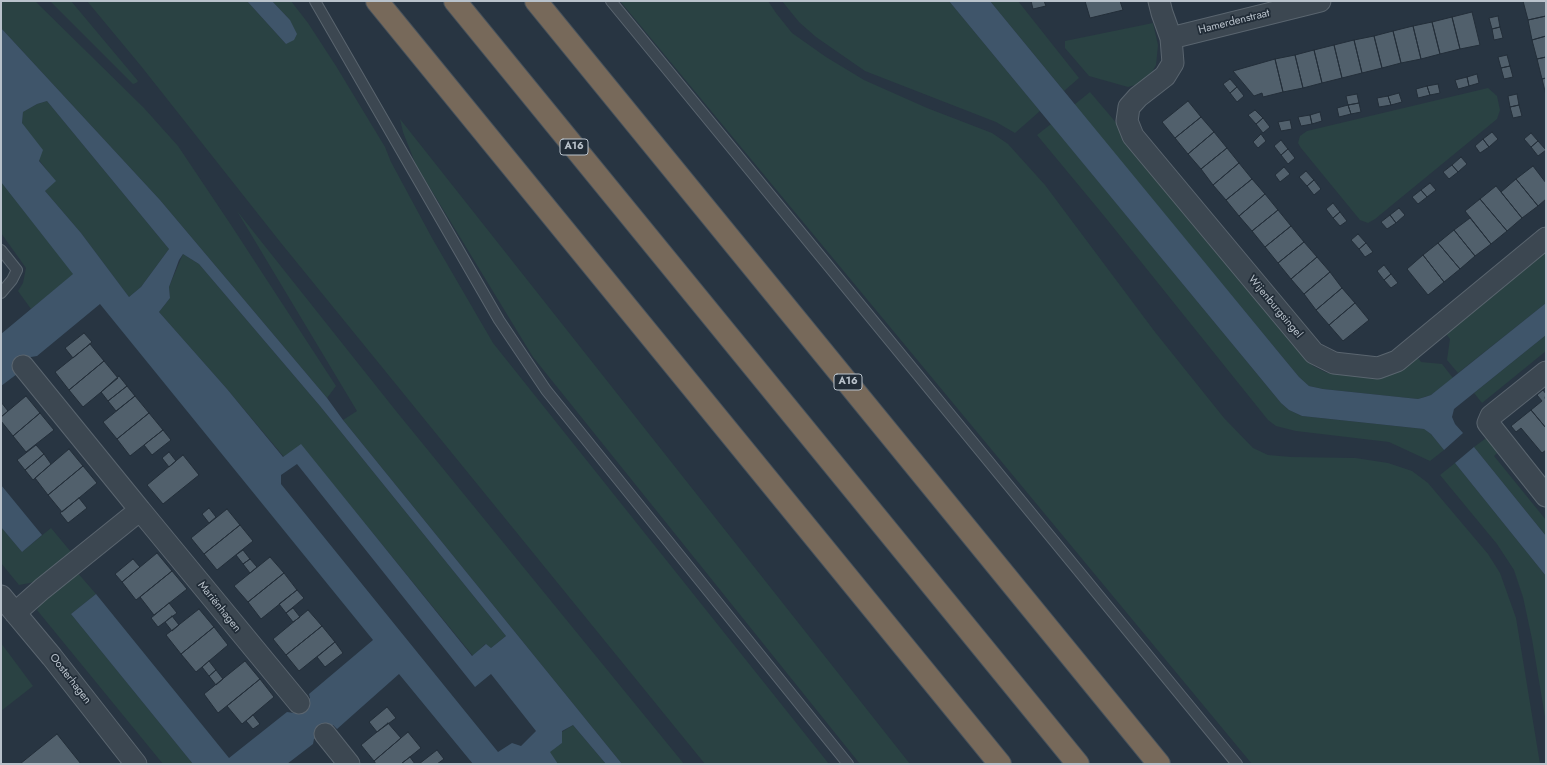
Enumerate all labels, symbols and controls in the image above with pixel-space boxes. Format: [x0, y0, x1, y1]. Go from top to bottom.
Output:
street label: Hamerdenstraat [1197, 7, 1271, 37]
road number: A16 [560, 139, 588, 155]
street label: Wijenburgsingel [1245, 273, 1305, 341]
road number: A16 [834, 374, 862, 390]
street label: Mariënhagen [195, 579, 243, 635]
street label: Oosterhagen [46, 651, 94, 707]

